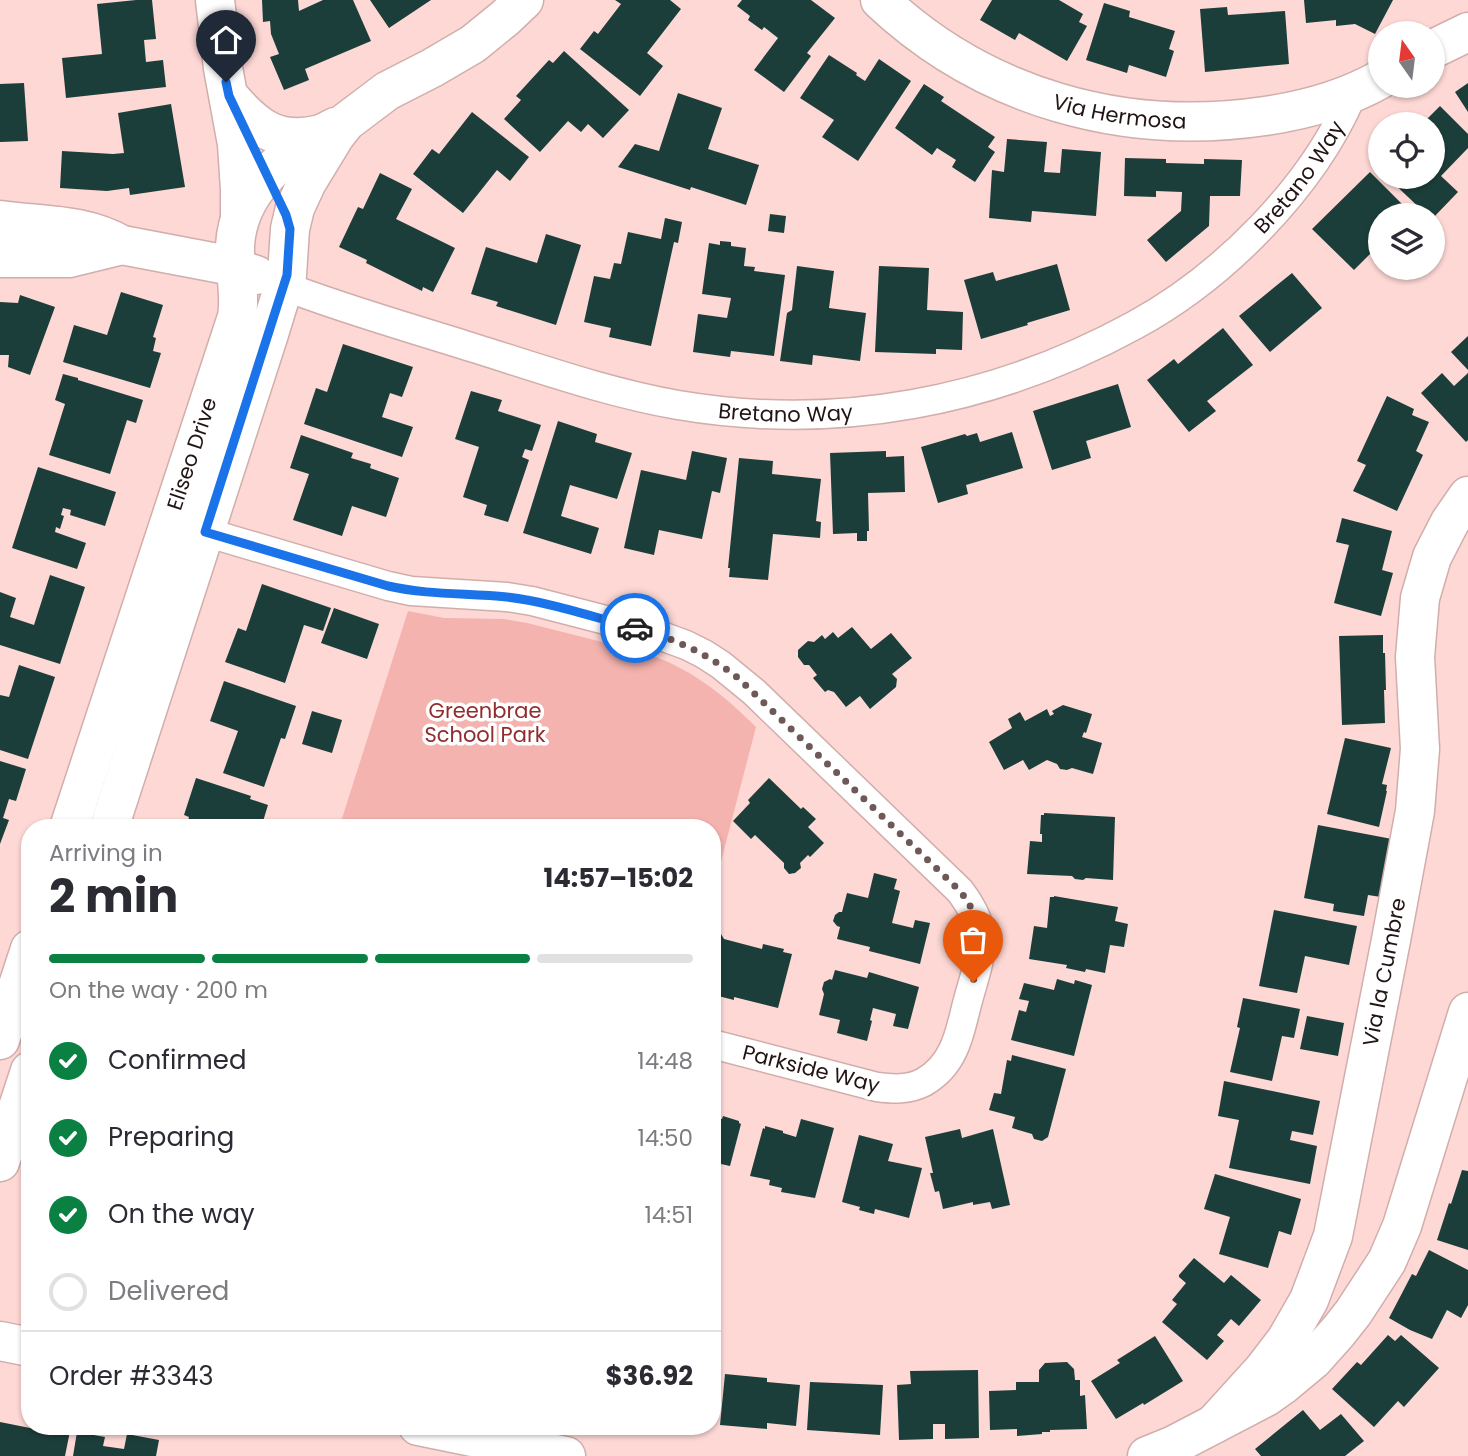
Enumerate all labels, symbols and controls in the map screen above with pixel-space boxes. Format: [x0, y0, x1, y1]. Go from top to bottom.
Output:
pin [196, 10, 256, 82]
icon: home [207, 21, 245, 59]
north arrow [1368, 21, 1446, 98]
map controls [1368, 21, 1445, 280]
street label: Via Hermosa [1050, 87, 1187, 136]
button: locate [1368, 112, 1445, 189]
street label: Bretano Way [1247, 115, 1351, 240]
button: layers [1368, 203, 1445, 280]
street label: Eliseo Drive [160, 394, 224, 514]
street label: Bretano Way [717, 396, 854, 429]
courier [600, 593, 670, 663]
icon: car [616, 609, 654, 647]
park label: Greenbrae School Park [424, 696, 546, 749]
text: Arriving in [49, 837, 163, 869]
text: 14:57–15:02 [543, 860, 693, 896]
text: 2 min [49, 864, 178, 928]
street label: Via la Cumbre [1355, 896, 1413, 1049]
pin [943, 910, 1003, 982]
icon: bag [954, 921, 992, 959]
text: On the way · 200 m [49, 974, 268, 1006]
street label: Parkside Way [739, 1037, 883, 1100]
icon: check [49, 1042, 87, 1080]
text: Confirmed [108, 1042, 246, 1078]
text: 14:48 [637, 1045, 693, 1077]
icon: check [49, 1119, 87, 1157]
text: Preparing [108, 1119, 234, 1155]
text: 14:50 [637, 1122, 693, 1154]
icon: check [49, 1196, 87, 1234]
text: On the way [108, 1196, 255, 1232]
text: 14:51 [644, 1199, 693, 1231]
text: Delivered [108, 1273, 229, 1309]
text: Order #3343 [49, 1358, 214, 1394]
text: $36.92 [605, 1358, 693, 1394]

